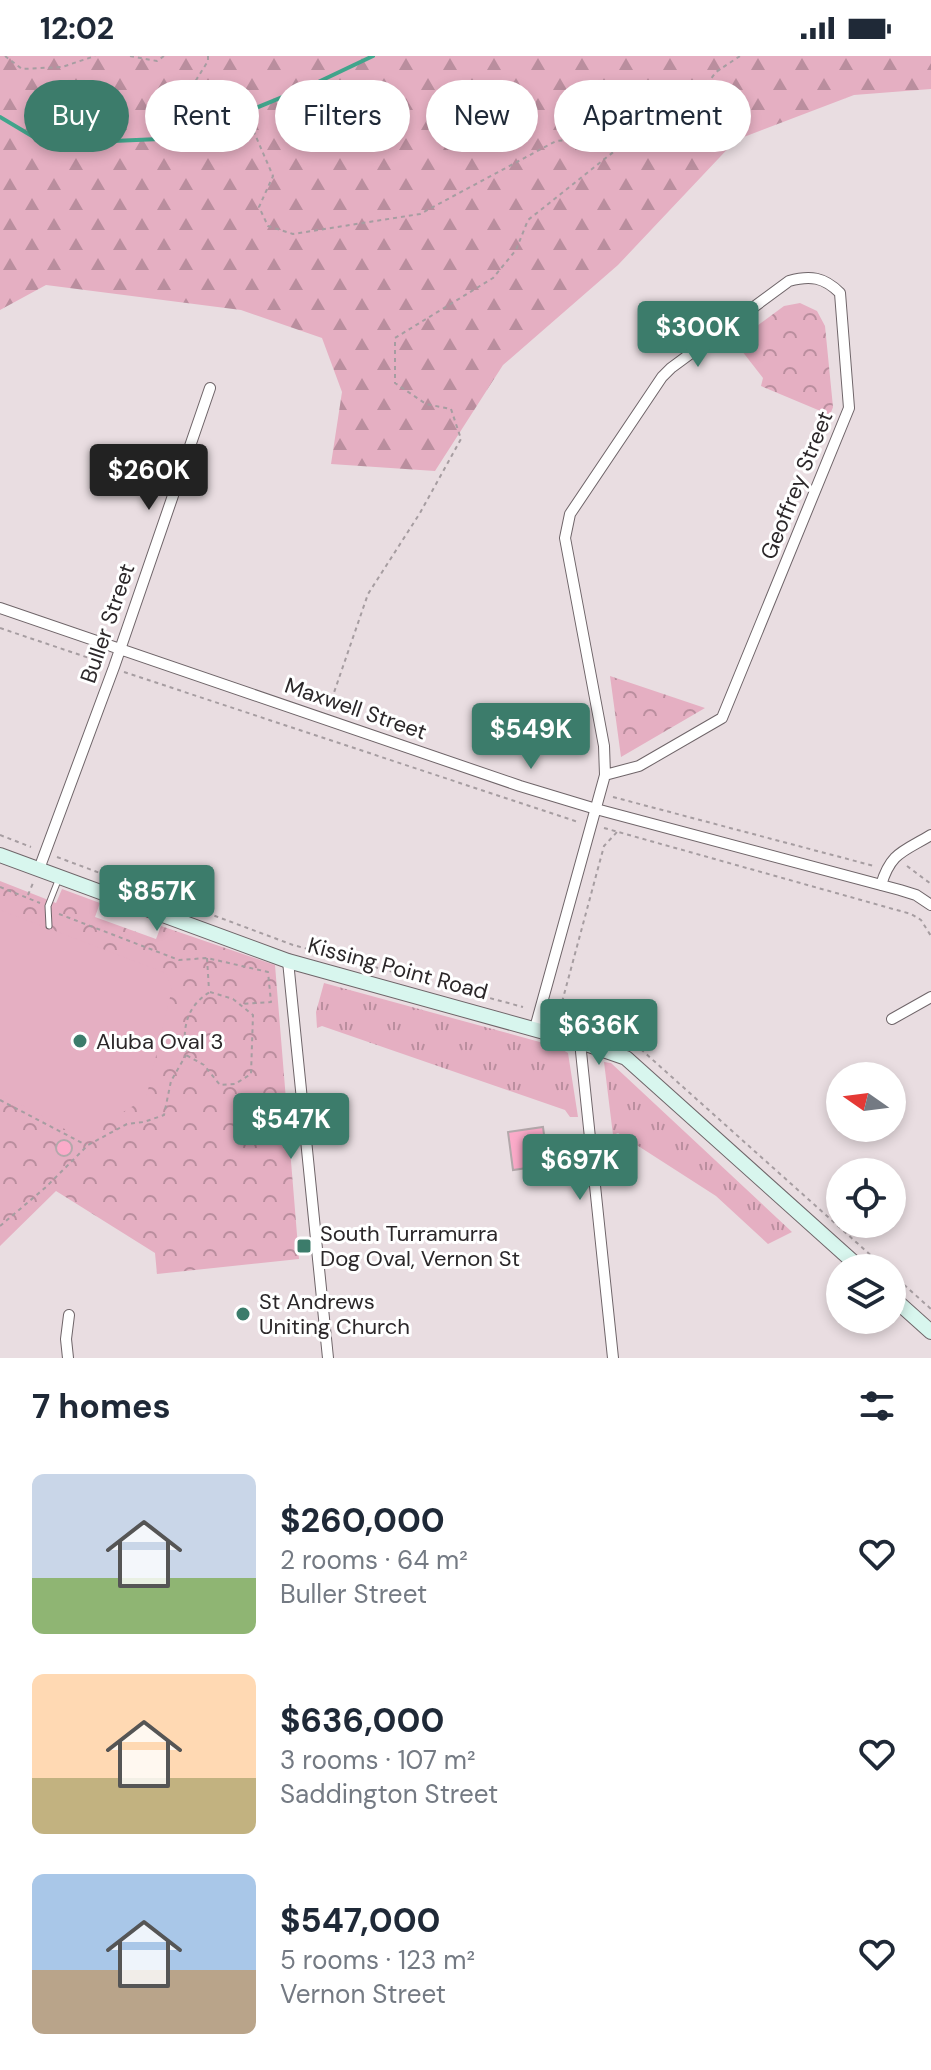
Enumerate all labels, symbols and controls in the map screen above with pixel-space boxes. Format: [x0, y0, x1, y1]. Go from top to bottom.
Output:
text: 12:02 [40, 9, 114, 48]
chip: Buy [24, 80, 129, 152]
chip: Rent [145, 80, 259, 152]
chip: Filters [275, 80, 410, 152]
chip: New [426, 80, 538, 152]
chip: Apartment [554, 80, 751, 152]
pin: $300K [642, 301, 754, 369]
text: $300K [656, 310, 740, 344]
street label: Geoffrey Street [754, 407, 839, 564]
pin: $260K [93, 444, 205, 512]
text: $260K [108, 453, 190, 487]
street label: Buller Street [73, 560, 141, 687]
street label: Maxwell Street [281, 671, 431, 746]
pin: $549K [475, 703, 587, 771]
text: $549K [490, 712, 572, 746]
pin: $857K [101, 865, 213, 933]
text: $857K [117, 874, 197, 908]
street label: Kissing Point Road [305, 931, 491, 1006]
pin: $636K [543, 999, 655, 1067]
text: $636K [558, 1008, 640, 1042]
place label: Aluba Oval 3 [96, 1027, 224, 1056]
marker: Aluba Oval 3 [71, 1032, 89, 1050]
north arrow [826, 1062, 906, 1142]
map controls [826, 1062, 906, 1334]
pin: $547K [235, 1093, 347, 1161]
text: $547K [251, 1102, 331, 1136]
pin: $697K [524, 1134, 636, 1202]
text: $697K [541, 1143, 619, 1177]
button: locate [826, 1158, 906, 1238]
place label: South Turramurra Dog Oval, Vernon St [320, 1219, 520, 1273]
marker: South Turramurra Dog Oval, Vernon St [295, 1237, 313, 1255]
button: layers [826, 1254, 906, 1334]
place label: St Andrews Uniting Church [259, 1287, 410, 1341]
marker: St Andrews Uniting Church [234, 1305, 252, 1323]
text: 7 homes [32, 1384, 171, 1429]
icon: filters [855, 1384, 899, 1428]
text: $260,000 [280, 1498, 445, 1543]
icon: home [96, 1506, 192, 1602]
icon: heart [855, 1532, 899, 1576]
text: 2 rooms · 64 m² [280, 1543, 468, 1577]
text: Buller Street [280, 1577, 427, 1611]
text: $636,000 [280, 1698, 444, 1743]
icon: home [96, 1706, 192, 1802]
icon: heart [855, 1732, 899, 1776]
text: 3 rooms · 107 m² [280, 1743, 476, 1777]
text: Saddington Street [280, 1777, 498, 1811]
text: $547,000 [280, 1898, 441, 1943]
icon: home [96, 1906, 192, 2002]
icon: heart [855, 1932, 899, 1976]
text: 5 rooms · 123 m² [280, 1943, 475, 1977]
text: Vernon Street [280, 1977, 446, 2011]

